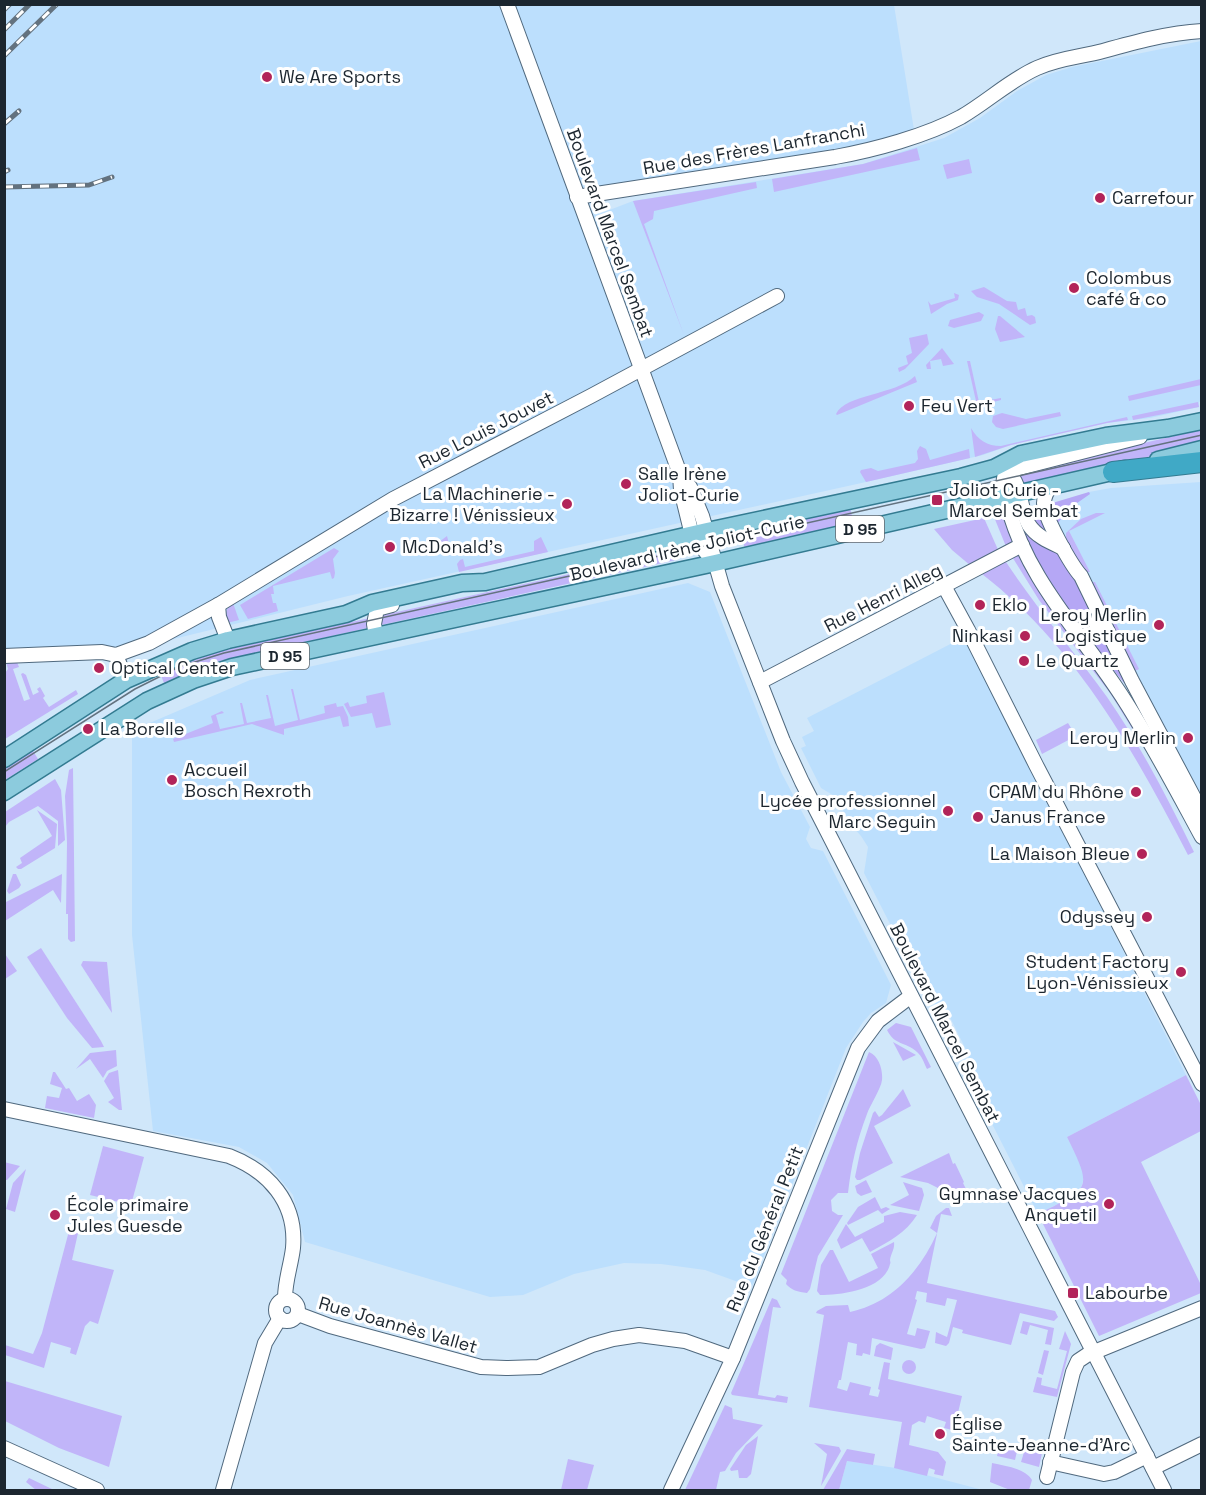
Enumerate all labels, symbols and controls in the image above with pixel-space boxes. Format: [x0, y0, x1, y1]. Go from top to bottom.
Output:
place label: We Are Sports [279, 65, 401, 88]
marker: We Are Sports [260, 70, 274, 84]
street label: Rue des Frères Lanfranchi [641, 118, 867, 179]
street label: Boulevard Marcel Sembat [562, 125, 659, 341]
place label: Carrefour [1112, 186, 1194, 209]
marker: Carrefour [1093, 191, 1107, 205]
place label: Colombus café & co [1086, 266, 1172, 310]
marker: Colombus café & co [1067, 281, 1081, 295]
street label: Rue Louis Jouvet [414, 386, 557, 473]
place label: Feu Vert [921, 394, 993, 417]
marker: Feu Vert [902, 399, 916, 413]
place label: Salle Irène Joliot-Curie [638, 462, 740, 506]
marker: Salle Irène Joliot-Curie [619, 477, 633, 491]
place label: Joliot Curie - Marcel Sembat [949, 478, 1079, 522]
place label: La Machinerie - Bizarre ! Vénissieux [389, 482, 555, 526]
marker: Joliot Curie - Marcel Sembat [930, 493, 944, 507]
marker: La Machinerie - Bizarre ! Vénissieux [560, 497, 574, 511]
street label: Boulevard Irène Joliot-Curie [567, 509, 807, 586]
road number: D 95 [836, 516, 884, 542]
place label: McDonald's [402, 535, 503, 558]
marker: McDonald's [383, 540, 397, 554]
street label: Rue Henri Alleg [820, 558, 946, 637]
place label: Eklo [992, 593, 1027, 616]
marker: Eklo [973, 598, 987, 612]
place label: Leroy Merlin Logistique [1040, 603, 1147, 647]
marker: Leroy Merlin Logistique [1152, 618, 1166, 632]
place label: Ninkasi [952, 624, 1013, 647]
marker: Ninkasi [1018, 629, 1032, 643]
road number: D 95 [261, 643, 309, 669]
place label: Le Quartz [1036, 649, 1119, 672]
marker: Le Quartz [1017, 654, 1031, 668]
place label: Optical Center [111, 656, 236, 679]
marker: Optical Center [92, 661, 106, 675]
place label: La Borelle [100, 717, 184, 740]
marker: La Borelle [81, 722, 95, 736]
place label: Leroy Merlin [1069, 726, 1176, 749]
marker: Leroy Merlin [1181, 731, 1195, 745]
place label: Accueil Bosch Rexroth [184, 758, 312, 802]
marker: Accueil Bosch Rexroth [165, 773, 179, 787]
place label: CPAM du Rhône [989, 780, 1124, 803]
marker: CPAM du Rhône [1129, 785, 1143, 799]
place label: Lycée professionnel Marc Seguin [760, 789, 936, 833]
marker: Lycée professionnel Marc Seguin [941, 804, 955, 818]
place label: Janus France [990, 805, 1106, 828]
marker: Janus France [971, 810, 985, 824]
place label: La Maison Bleue [990, 842, 1130, 865]
marker: La Maison Bleue [1135, 847, 1149, 861]
place label: Odyssey [1060, 905, 1135, 928]
marker: Odyssey [1140, 910, 1154, 924]
street label: Boulevard Marcel Sembat [885, 919, 1006, 1126]
place label: Student Factory Lyon-Vénissieux [1026, 950, 1169, 994]
marker: Student Factory Lyon-Vénissieux [1174, 965, 1188, 979]
street label: Rue du Général Petit [721, 1143, 808, 1315]
place label: Gymnase Jacques Anquetil [939, 1182, 1097, 1226]
place label: École primaire Jules Guesde [67, 1193, 189, 1237]
marker: Gymnase Jacques Anquetil [1102, 1197, 1116, 1211]
marker: École primaire Jules Guesde [48, 1208, 62, 1222]
place label: Labourbe [1085, 1281, 1168, 1304]
marker: Labourbe [1066, 1286, 1080, 1300]
street label: Rue Joannès Vallet [316, 1291, 480, 1358]
place label: Église Sainte-Jeanne-d'Arc [952, 1412, 1131, 1456]
marker: Église Sainte-Jeanne-d'Arc [933, 1427, 947, 1441]

